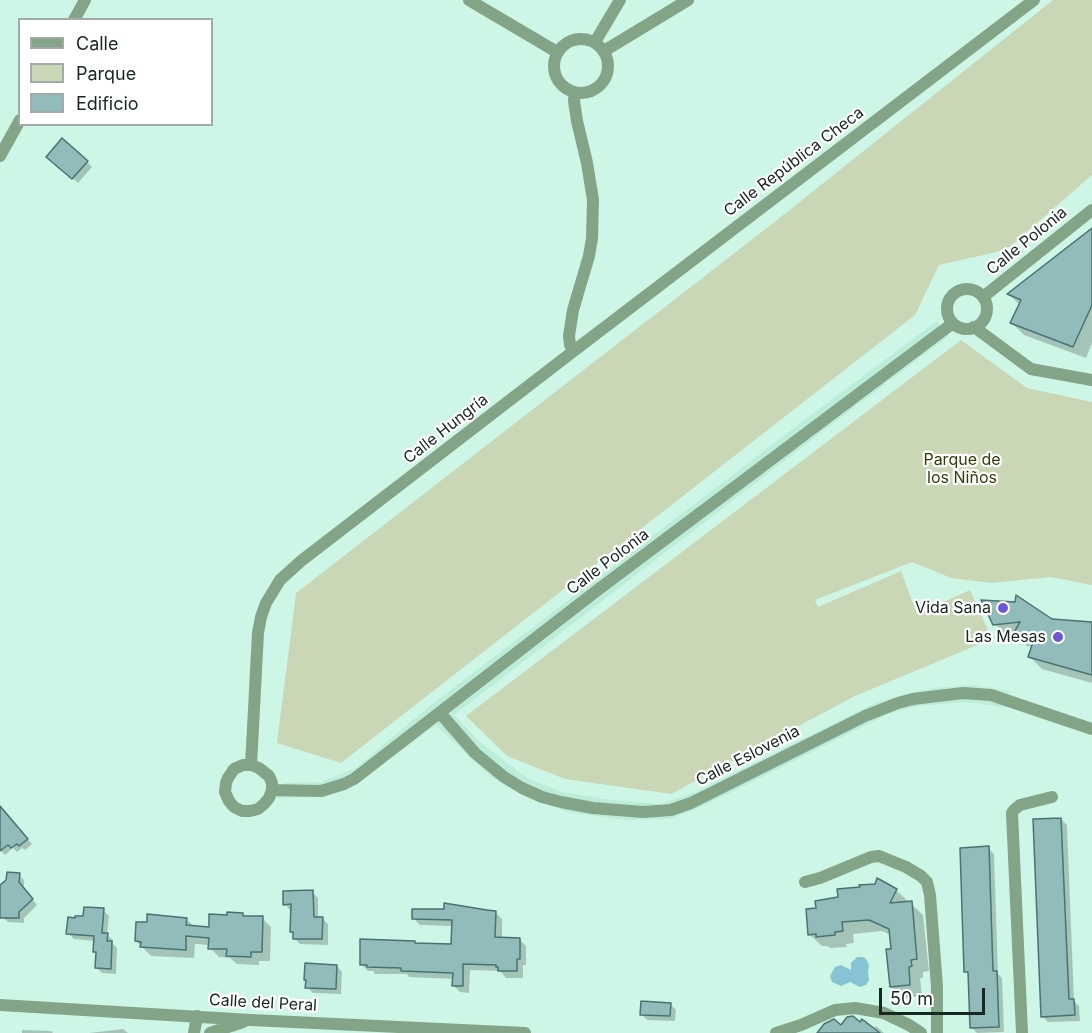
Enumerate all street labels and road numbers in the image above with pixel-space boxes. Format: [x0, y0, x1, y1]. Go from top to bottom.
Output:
street label: Calle República Checa [720, 103, 868, 221]
street label: Calle Polonia [983, 203, 1071, 279]
street label: Calle Hungría [400, 390, 492, 468]
street label: Calle Polonia [563, 525, 653, 599]
street label: Calle Eslovenia [693, 722, 803, 790]
street label: Calle del Peral [209, 991, 317, 1015]

